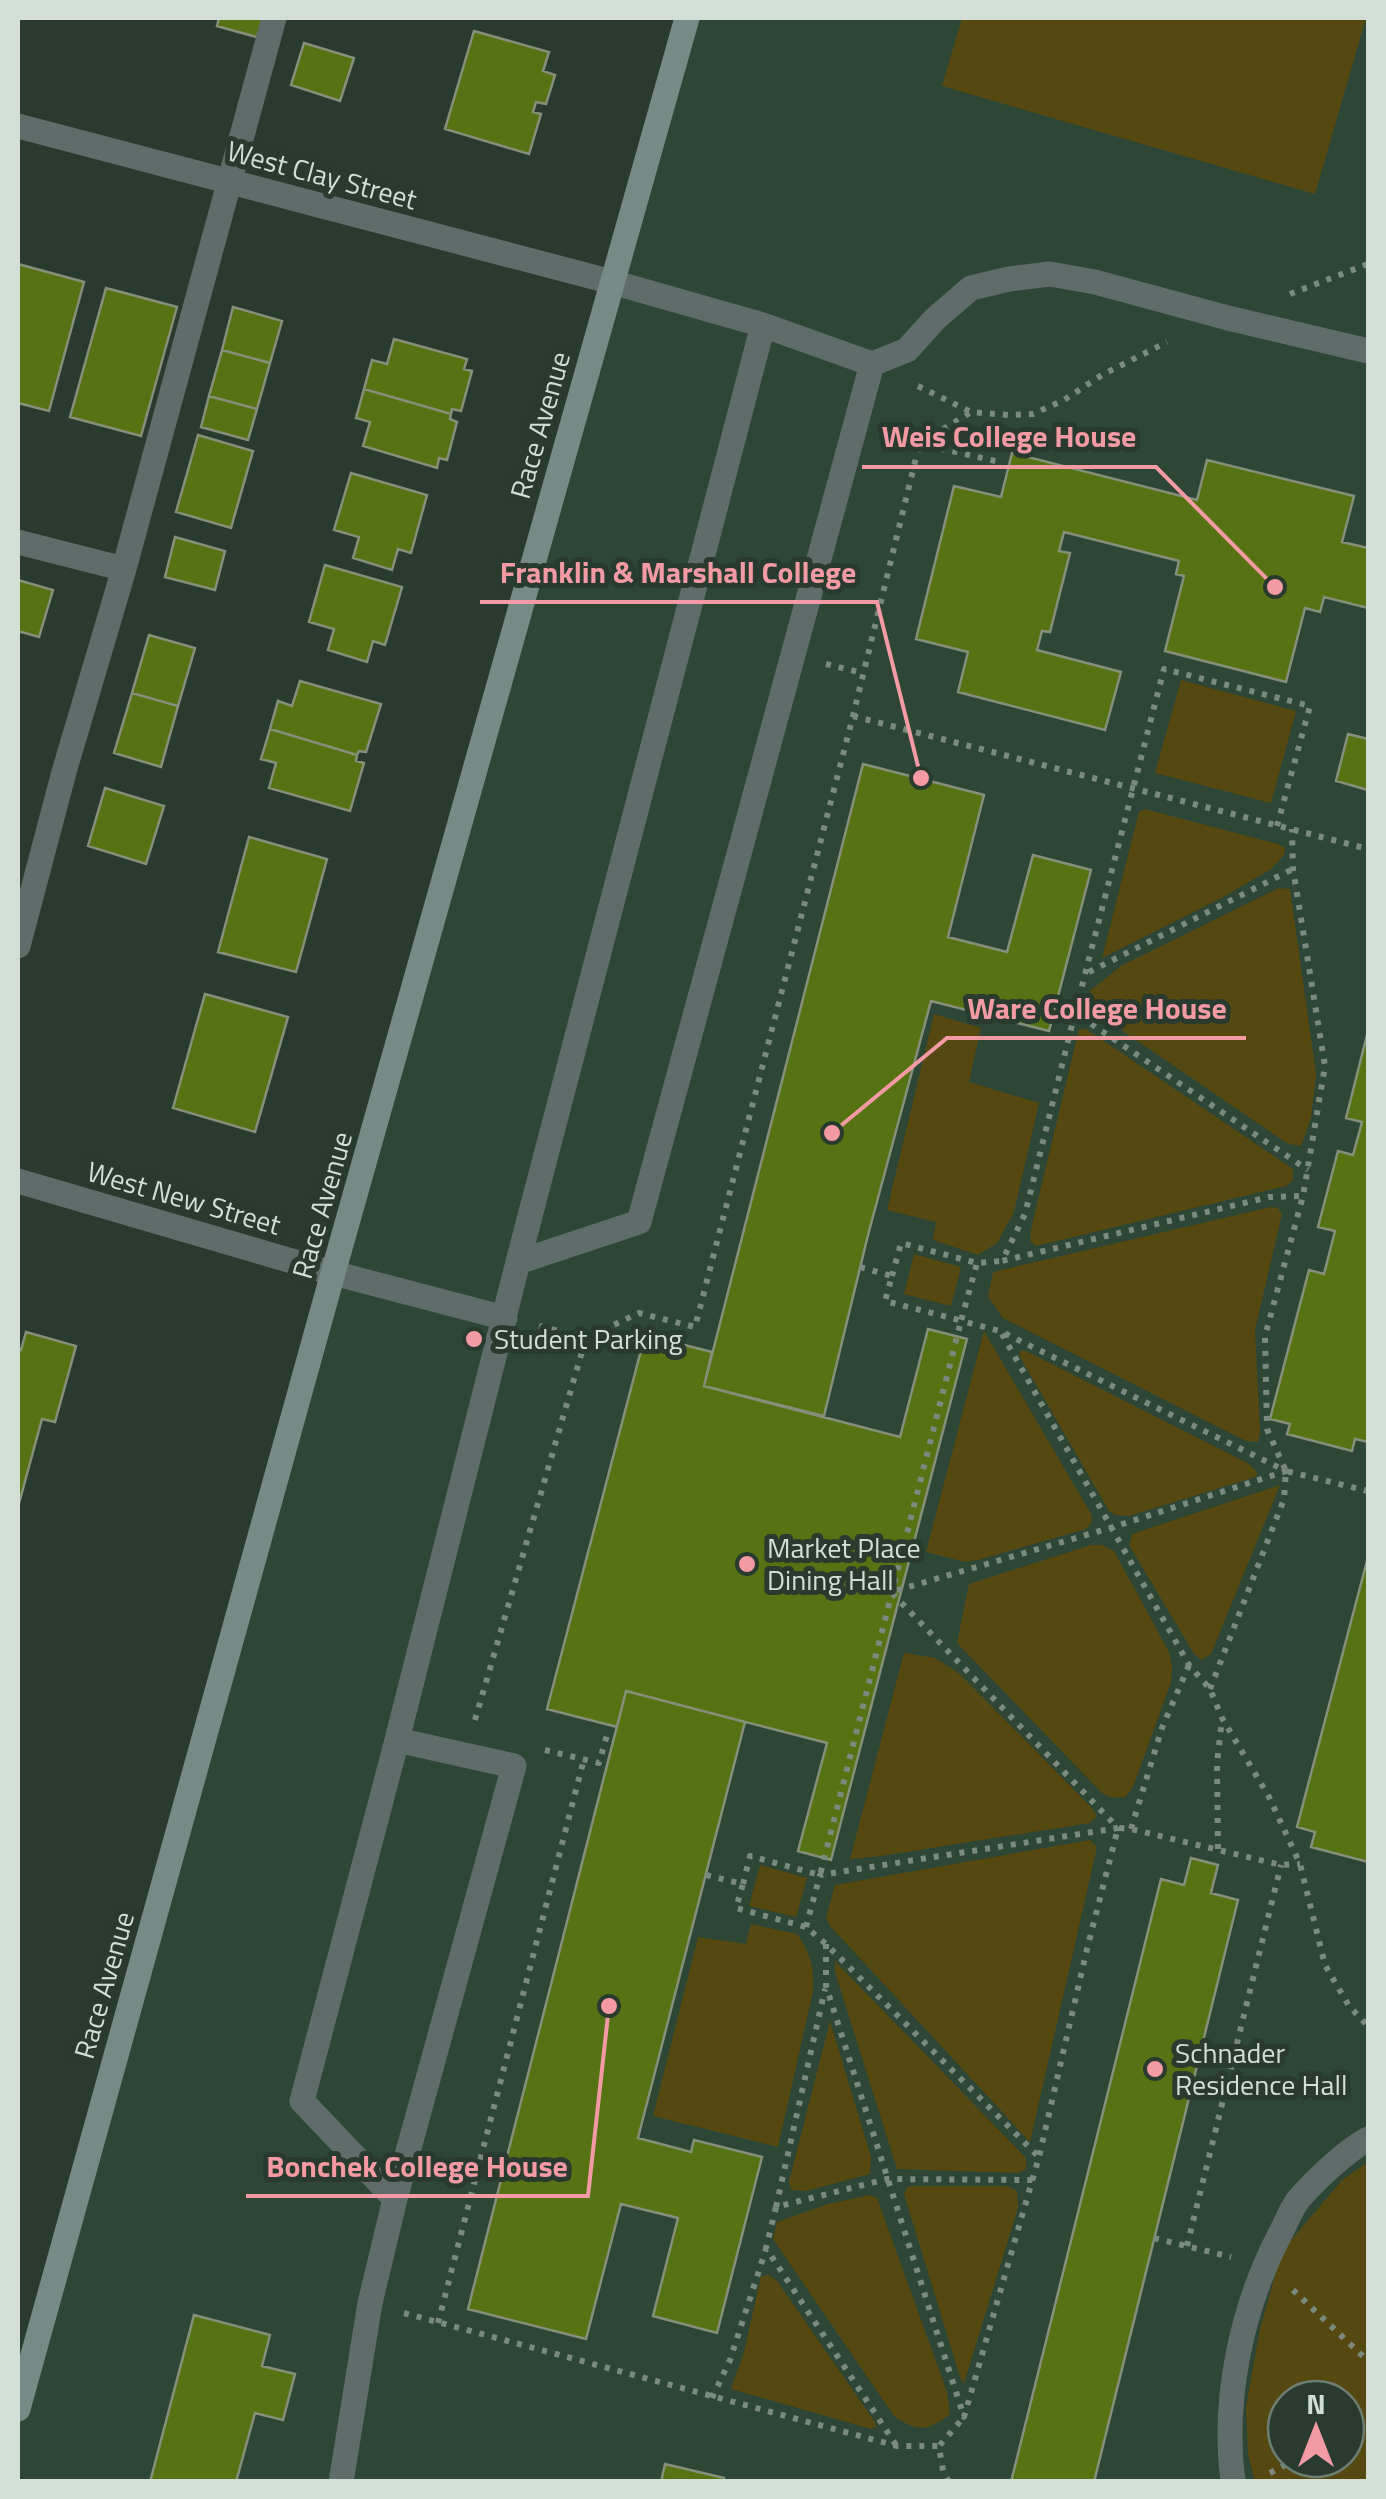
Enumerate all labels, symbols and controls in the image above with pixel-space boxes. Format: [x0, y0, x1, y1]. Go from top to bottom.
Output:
street label: West Clay Street [222, 129, 422, 221]
street label: Race Avenue [498, 346, 581, 503]
callout: Weis College House [862, 407, 1156, 467]
text: Weis College House [882, 413, 1136, 459]
callout: Franklin & Marshall College [480, 542, 877, 602]
text: Franklin & Marshall College [500, 549, 856, 595]
callout: Ware College House [947, 978, 1246, 1038]
text: Ware College House [967, 985, 1227, 1031]
street label: Race Avenue [280, 1126, 363, 1283]
street label: West New Street [82, 1149, 286, 1246]
place label: Student Parking [494, 1317, 683, 1360]
marker: Student Parking [463, 1328, 485, 1350]
place label: Market Place Dining Hall [767, 1526, 921, 1601]
marker: Market Place Dining Hall [736, 1553, 758, 1575]
street label: Race Avenue [62, 1906, 145, 2063]
place label: Schnader Residence Hall [1175, 2031, 1347, 2106]
marker: Schnader Residence Hall [1144, 2058, 1166, 2080]
callout: Bonchek College House [246, 2136, 588, 2196]
text: Bonchek College House [266, 2143, 568, 2189]
north arrow [1266, 2379, 1366, 2479]
text: N [1306, 2382, 1326, 2425]

